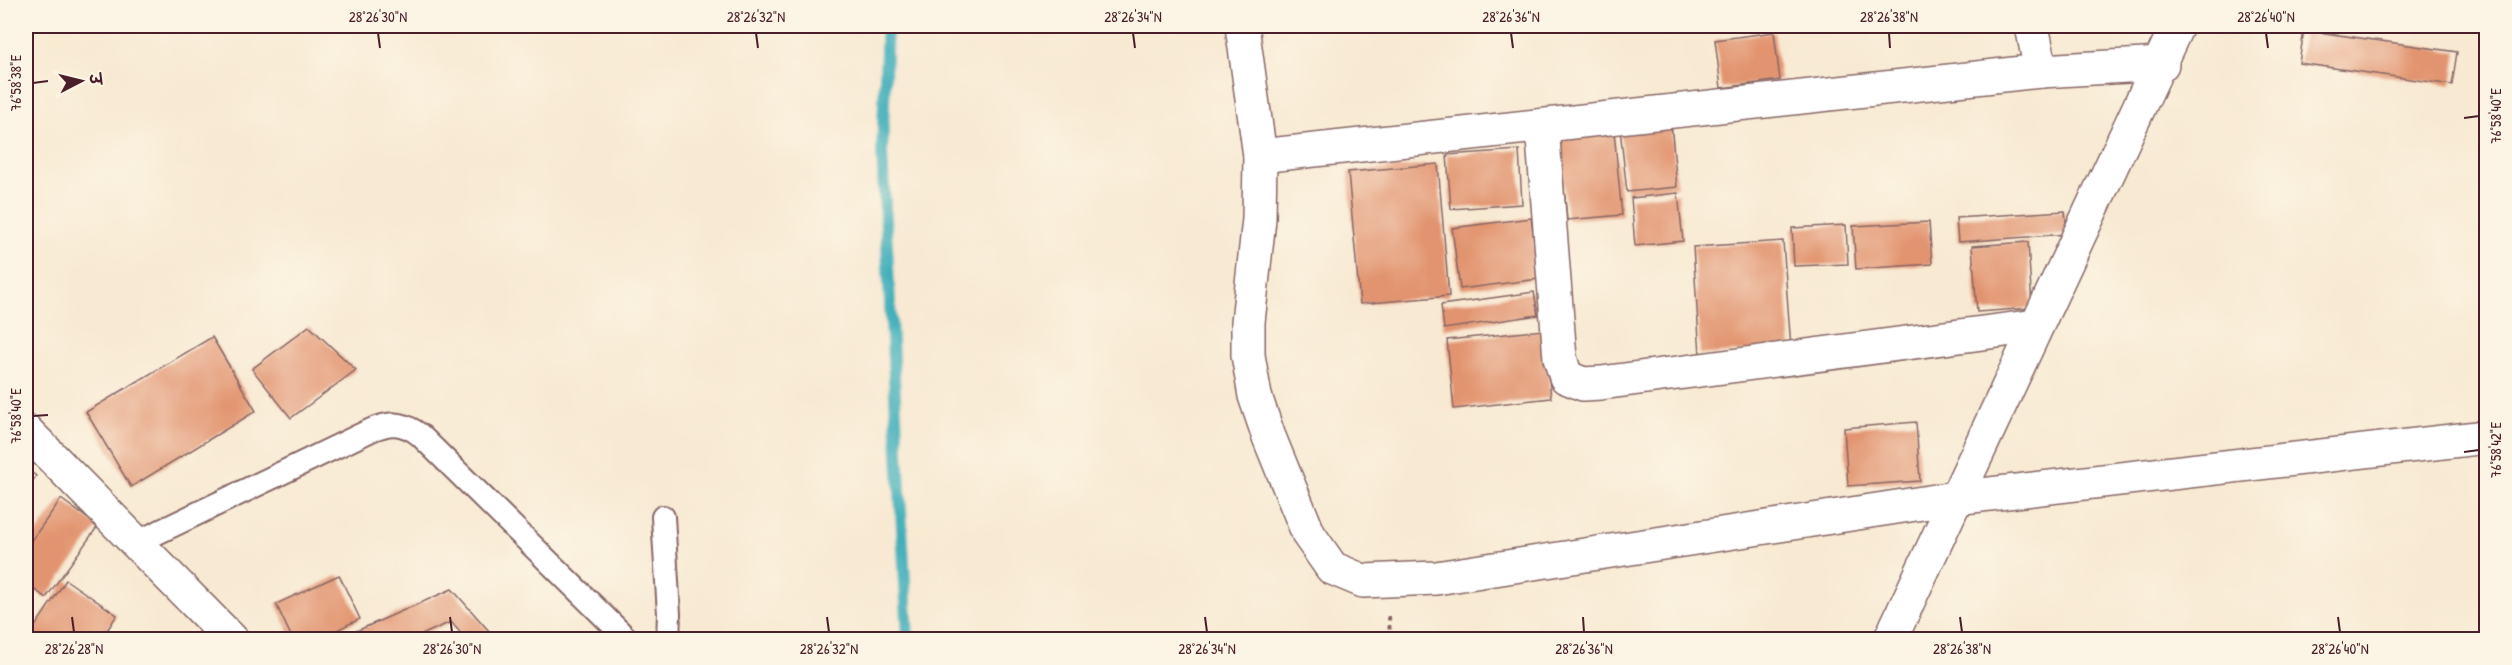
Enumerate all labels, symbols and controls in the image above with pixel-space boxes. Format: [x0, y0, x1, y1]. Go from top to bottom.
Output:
text: 28°26'30"N [349, 6, 407, 27]
text: 28°26'32"N [727, 6, 785, 27]
text: 28°26'34"N [1104, 6, 1162, 27]
text: 28°26'36"N [1482, 6, 1540, 27]
text: 28°26'38"N [1860, 6, 1918, 27]
text: 28°26'40"N [2237, 6, 2295, 27]
north arrow [51, 51, 111, 111]
text: 76°58'38"E [5, 54, 26, 111]
text: उ [84, 71, 108, 87]
text: 76°58'40"E [2485, 88, 2506, 144]
text: 76°58'40"E [5, 388, 26, 444]
text: 76°58'42"E [2485, 422, 2506, 478]
text: 28°26'28"N [45, 638, 103, 659]
text: 28°26'30"N [423, 638, 481, 659]
text: 28°26'32"N [800, 638, 858, 659]
text: 28°26'34"N [1178, 638, 1236, 659]
text: 28°26'36"N [1555, 638, 1613, 659]
text: 28°26'38"N [1933, 638, 1991, 659]
text: 28°26'40"N [2311, 638, 2369, 659]

